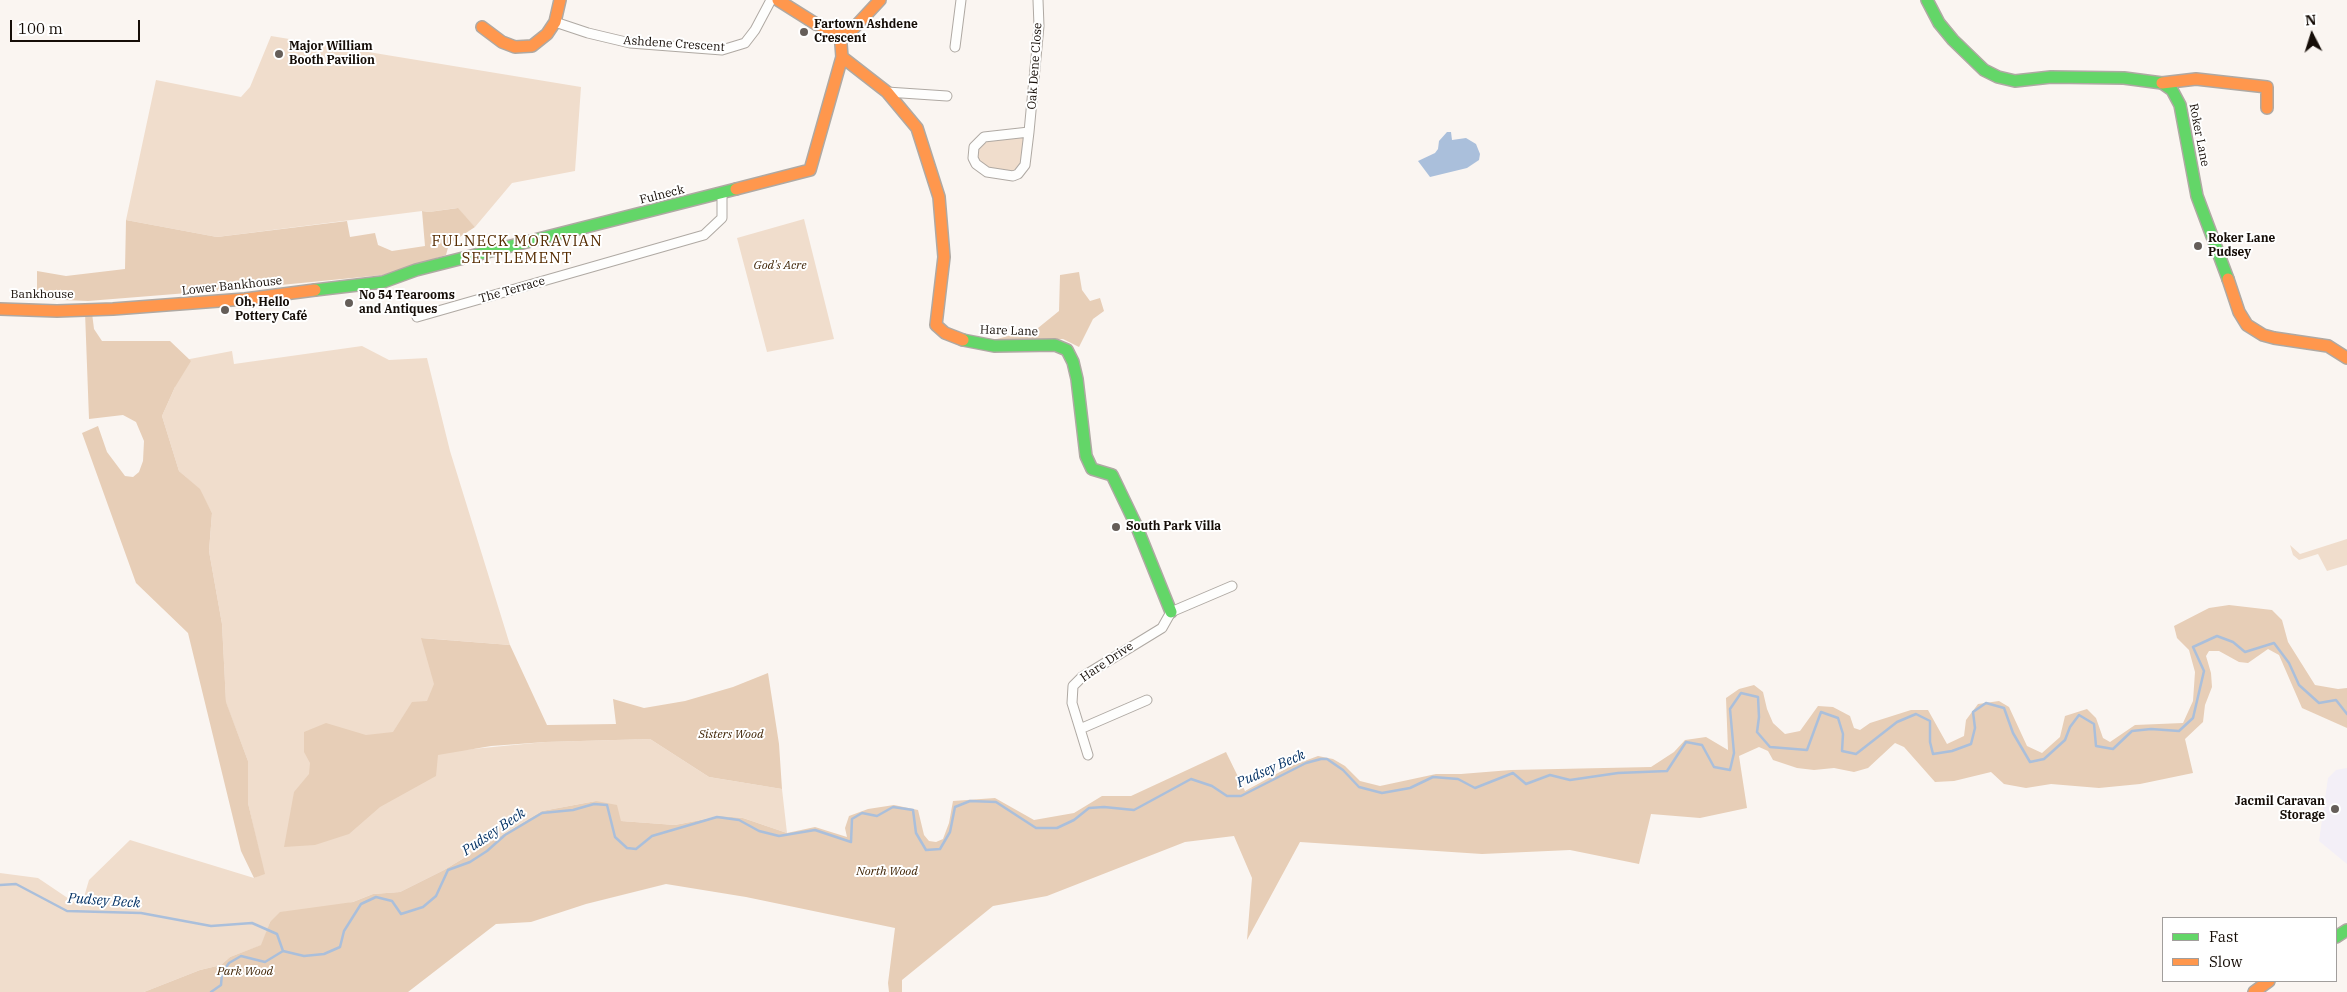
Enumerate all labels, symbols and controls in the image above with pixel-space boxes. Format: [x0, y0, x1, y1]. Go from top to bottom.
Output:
scale bar [12, 10, 142, 42]
north arrow [2287, 10, 2337, 60]
text: N [2304, 11, 2317, 30]
place label: Fartown Ashdene Crescent [814, 18, 918, 46]
text: 100 m [18, 19, 63, 38]
street label: Oak Dene Close [1025, 22, 1045, 110]
marker: Fartown Ashdene Crescent [798, 26, 810, 38]
street label: Ashdene Crescent [623, 33, 725, 55]
place label: Major William Booth Pavilion [289, 40, 375, 68]
marker: Major William Booth Pavilion [273, 48, 285, 60]
street label: Roker Lane [2186, 102, 2212, 168]
street label: Fulneck [638, 183, 686, 207]
place label: Roker Lane Pudsey [2208, 232, 2275, 260]
district label: FULNECK MORAVIAN SETTLEMENT [429, 233, 605, 268]
marker: Roker Lane Pudsey [2192, 240, 2204, 252]
park label: God's Acre [754, 259, 806, 273]
street label: Lower Bankhouse [181, 274, 283, 298]
street label: The Terrace [477, 274, 547, 306]
street label: Bankhouse [10, 288, 74, 302]
place label: No 54 Tearooms and Antiques [359, 289, 455, 317]
place label: Oh, Hello Pottery Café [235, 296, 307, 324]
marker: No 54 Tearooms and Antiques [343, 297, 355, 309]
marker: Oh, Hello Pottery Café [219, 304, 231, 316]
street label: Hare Lane [980, 323, 1038, 339]
place label: South Park Villa [1126, 520, 1221, 534]
marker: South Park Villa [1110, 521, 1122, 533]
street label: Hare Drive [1078, 639, 1136, 685]
park label: Sisters Wood [699, 728, 763, 742]
water label: Pudsey Beck [1234, 747, 1308, 791]
place label: Jacmil Caravan Storage [2235, 795, 2325, 823]
marker: Jacmil Caravan Storage [2329, 803, 2341, 815]
water label: Pudsey Beck [459, 805, 529, 859]
park label: North Wood [856, 865, 918, 879]
water label: Pudsey Beck [67, 890, 141, 912]
legend [2162, 917, 2337, 982]
text: Fast [2209, 927, 2239, 946]
text: Slow [2209, 952, 2242, 971]
park label: Park Wood [217, 965, 273, 979]

